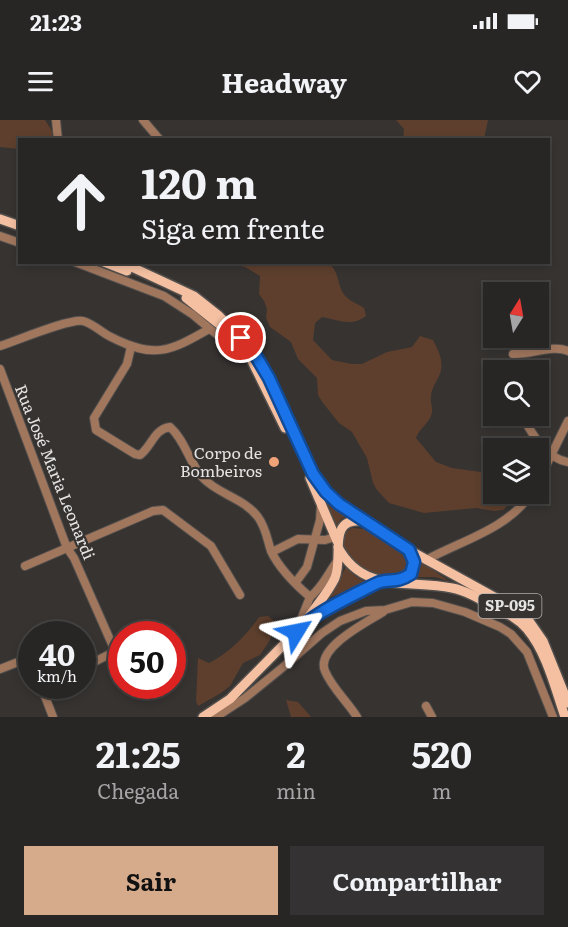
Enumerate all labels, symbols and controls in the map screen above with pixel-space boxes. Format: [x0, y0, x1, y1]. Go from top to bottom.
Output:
text: 21:23 [30, 5, 82, 38]
text: Headway [221, 61, 347, 101]
icon: menu [24, 65, 57, 98]
icon: heart [511, 65, 544, 98]
text: 120 m [141, 150, 257, 212]
icon: ahead [42, 162, 120, 240]
text: Siga em frente [141, 207, 325, 247]
north arrow [483, 282, 549, 348]
map controls [483, 282, 549, 504]
pin [215, 312, 266, 363]
icon: arrive [224, 321, 257, 354]
button: search [483, 360, 549, 426]
street label: Rua José Maria Leonardi [10, 380, 102, 563]
button: layers [483, 438, 549, 504]
place label: Corpo de Bombeiros [180, 440, 262, 482]
marker: Corpo de Bombeiros [267, 455, 281, 469]
road number: SP-095 [478, 594, 542, 618]
position arrow [264, 600, 328, 664]
speed limit sign: 50 [108, 621, 186, 699]
text: 40 [39, 631, 75, 675]
text: km/h [37, 664, 77, 687]
text: 21:25 [96, 726, 181, 779]
text: 2 [286, 726, 306, 779]
text: 520 [411, 726, 472, 779]
text: Chegada [97, 775, 179, 805]
text: min [276, 775, 316, 805]
text: m [432, 775, 452, 805]
button: Sair [24, 846, 278, 915]
button: Compartilhar [290, 846, 544, 915]

